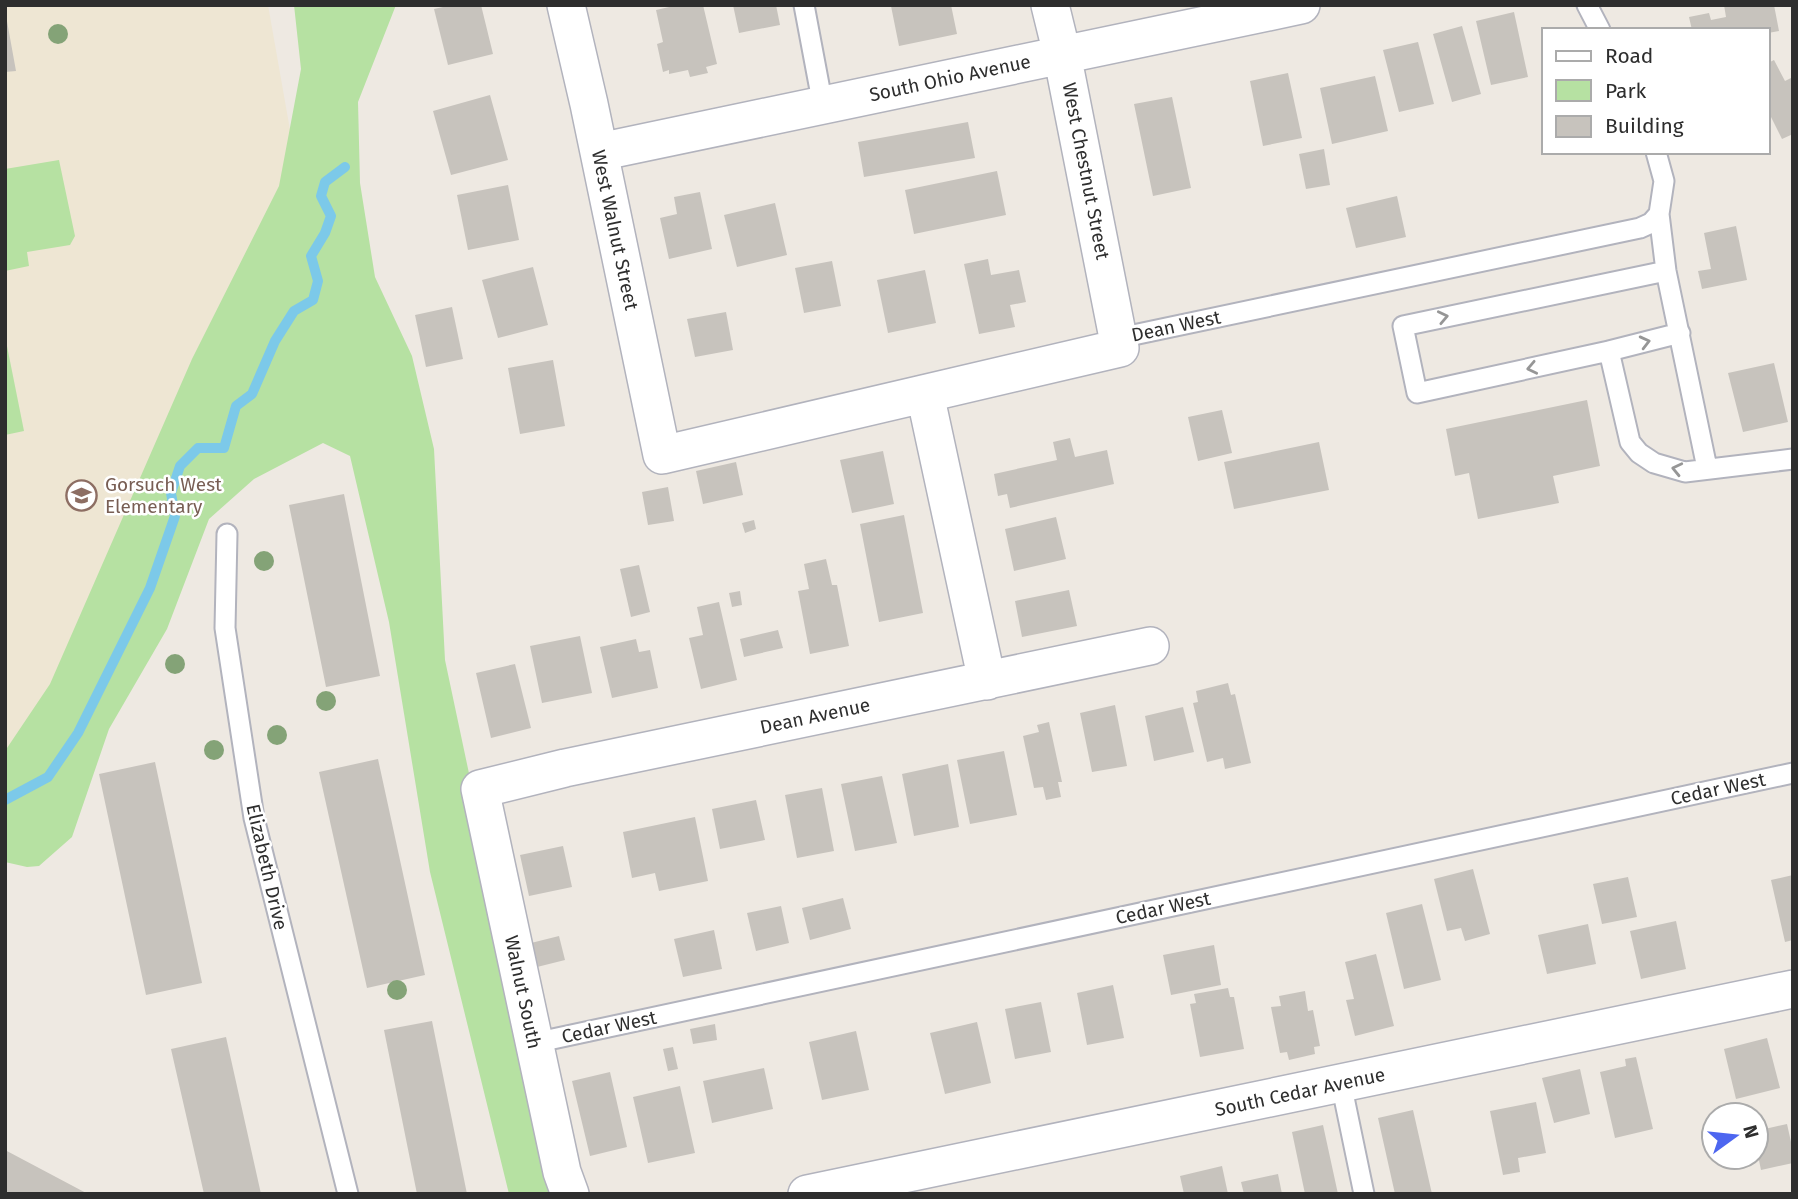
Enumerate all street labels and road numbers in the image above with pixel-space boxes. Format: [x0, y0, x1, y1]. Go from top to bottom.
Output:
street label: South Ohio Avenue [867, 50, 1033, 106]
street label: West Chestnut Street [1058, 80, 1114, 262]
street label: West Walnut Street [587, 148, 643, 312]
street label: Dean West [1129, 305, 1223, 347]
street label: Dean Avenue [758, 693, 872, 739]
street label: Cedar West [1669, 768, 1768, 810]
street label: Elizabeth Drive [241, 802, 293, 932]
street label: Cedar West [1114, 887, 1213, 929]
street label: Walnut South [500, 933, 546, 1051]
street label: Cedar West [560, 1006, 659, 1048]
street label: South Cedar Avenue [1213, 1063, 1387, 1121]

